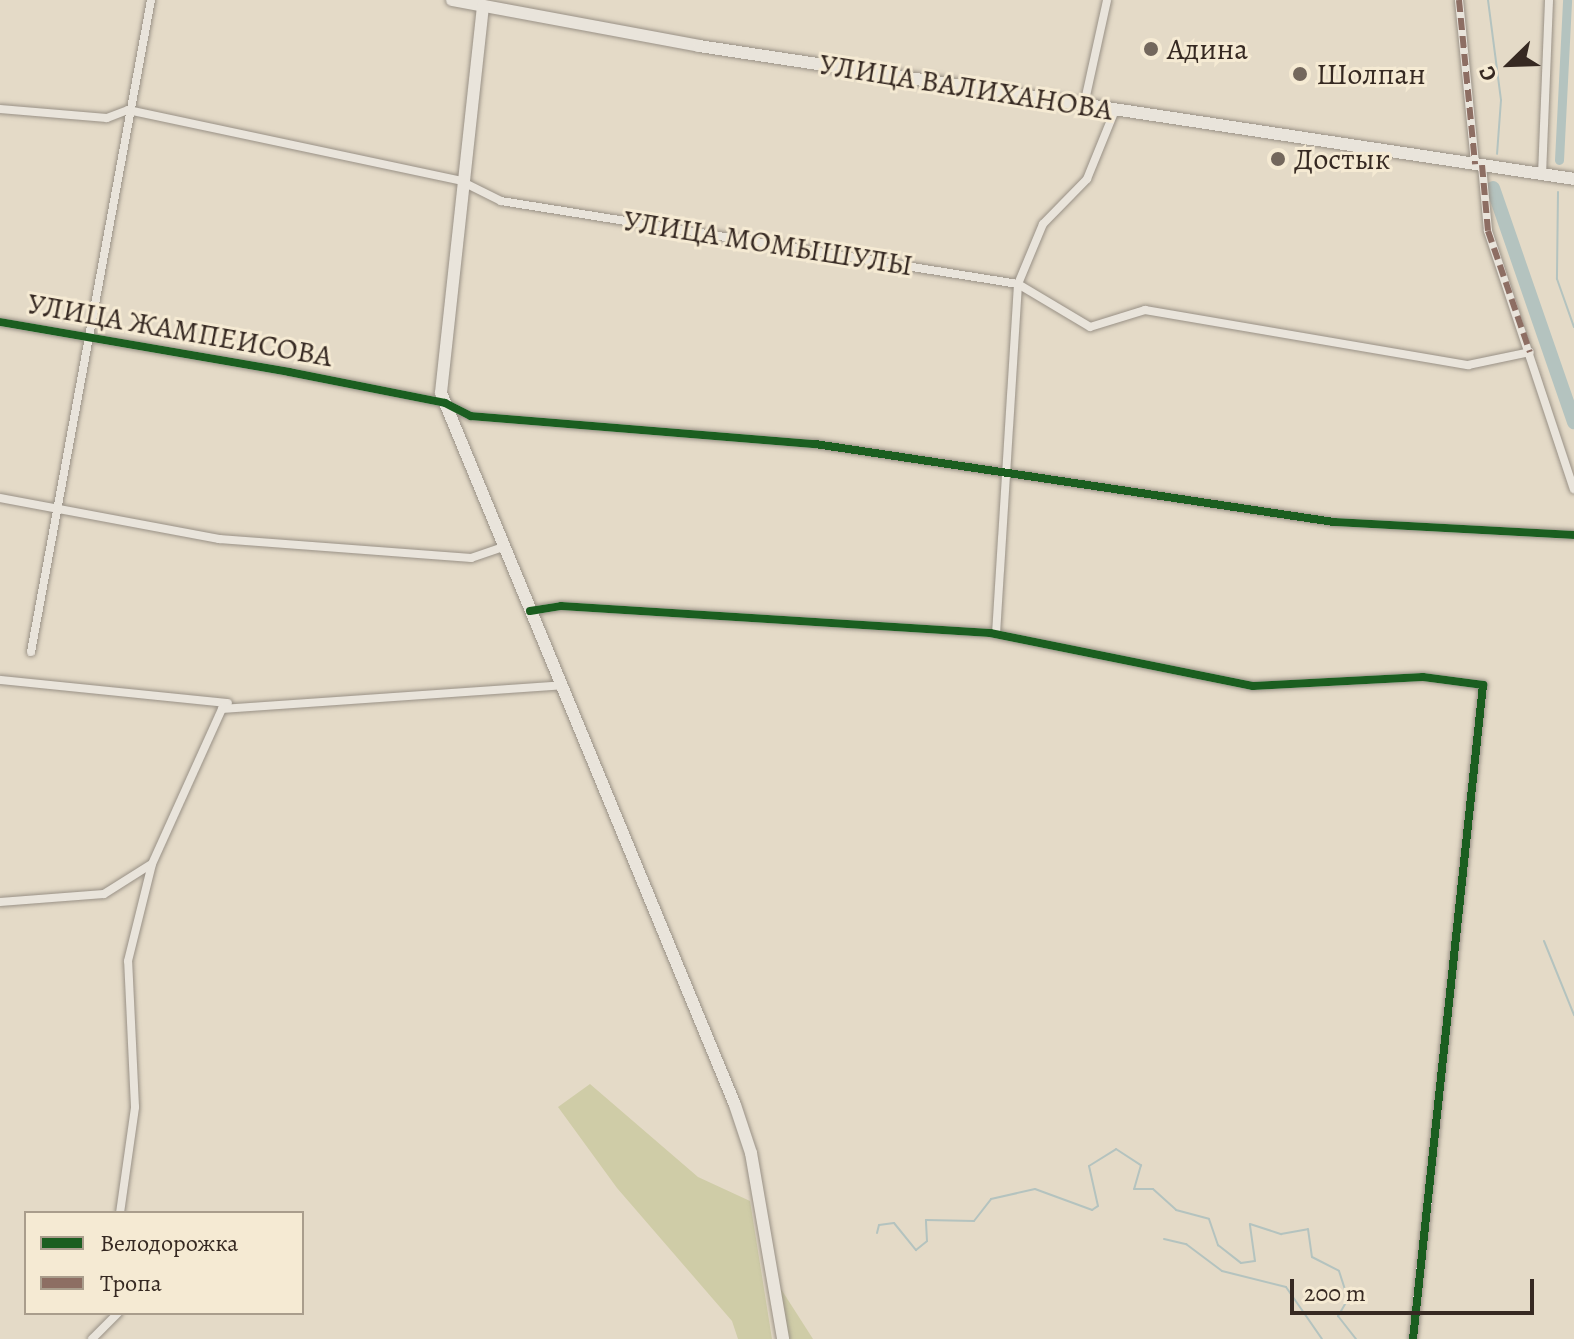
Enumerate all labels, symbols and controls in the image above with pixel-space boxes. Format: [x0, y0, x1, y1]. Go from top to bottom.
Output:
north arrow [1470, 24, 1550, 104]
place label: Адина [1167, 31, 1248, 67]
marker: Адина [1142, 40, 1160, 58]
street label: УЛИЦА ВАЛИХАНОВА [817, 46, 1115, 128]
place label: Шолпан [1316, 56, 1426, 92]
text: С [1471, 61, 1504, 85]
marker: Шолпан [1291, 65, 1309, 83]
place label: Достык [1294, 141, 1390, 177]
marker: Достык [1269, 150, 1287, 168]
street label: УЛИЦА МОМЫШУЛЫ [621, 202, 915, 284]
street label: УЛИЦА ЖАМПЕИСОВА [25, 285, 335, 375]
legend [24, 1211, 304, 1315]
text: Велодорожка [100, 1227, 238, 1259]
scale bar [1294, 1263, 1538, 1313]
text: Тропа [100, 1267, 162, 1299]
text: 200 m [1304, 1277, 1366, 1309]

